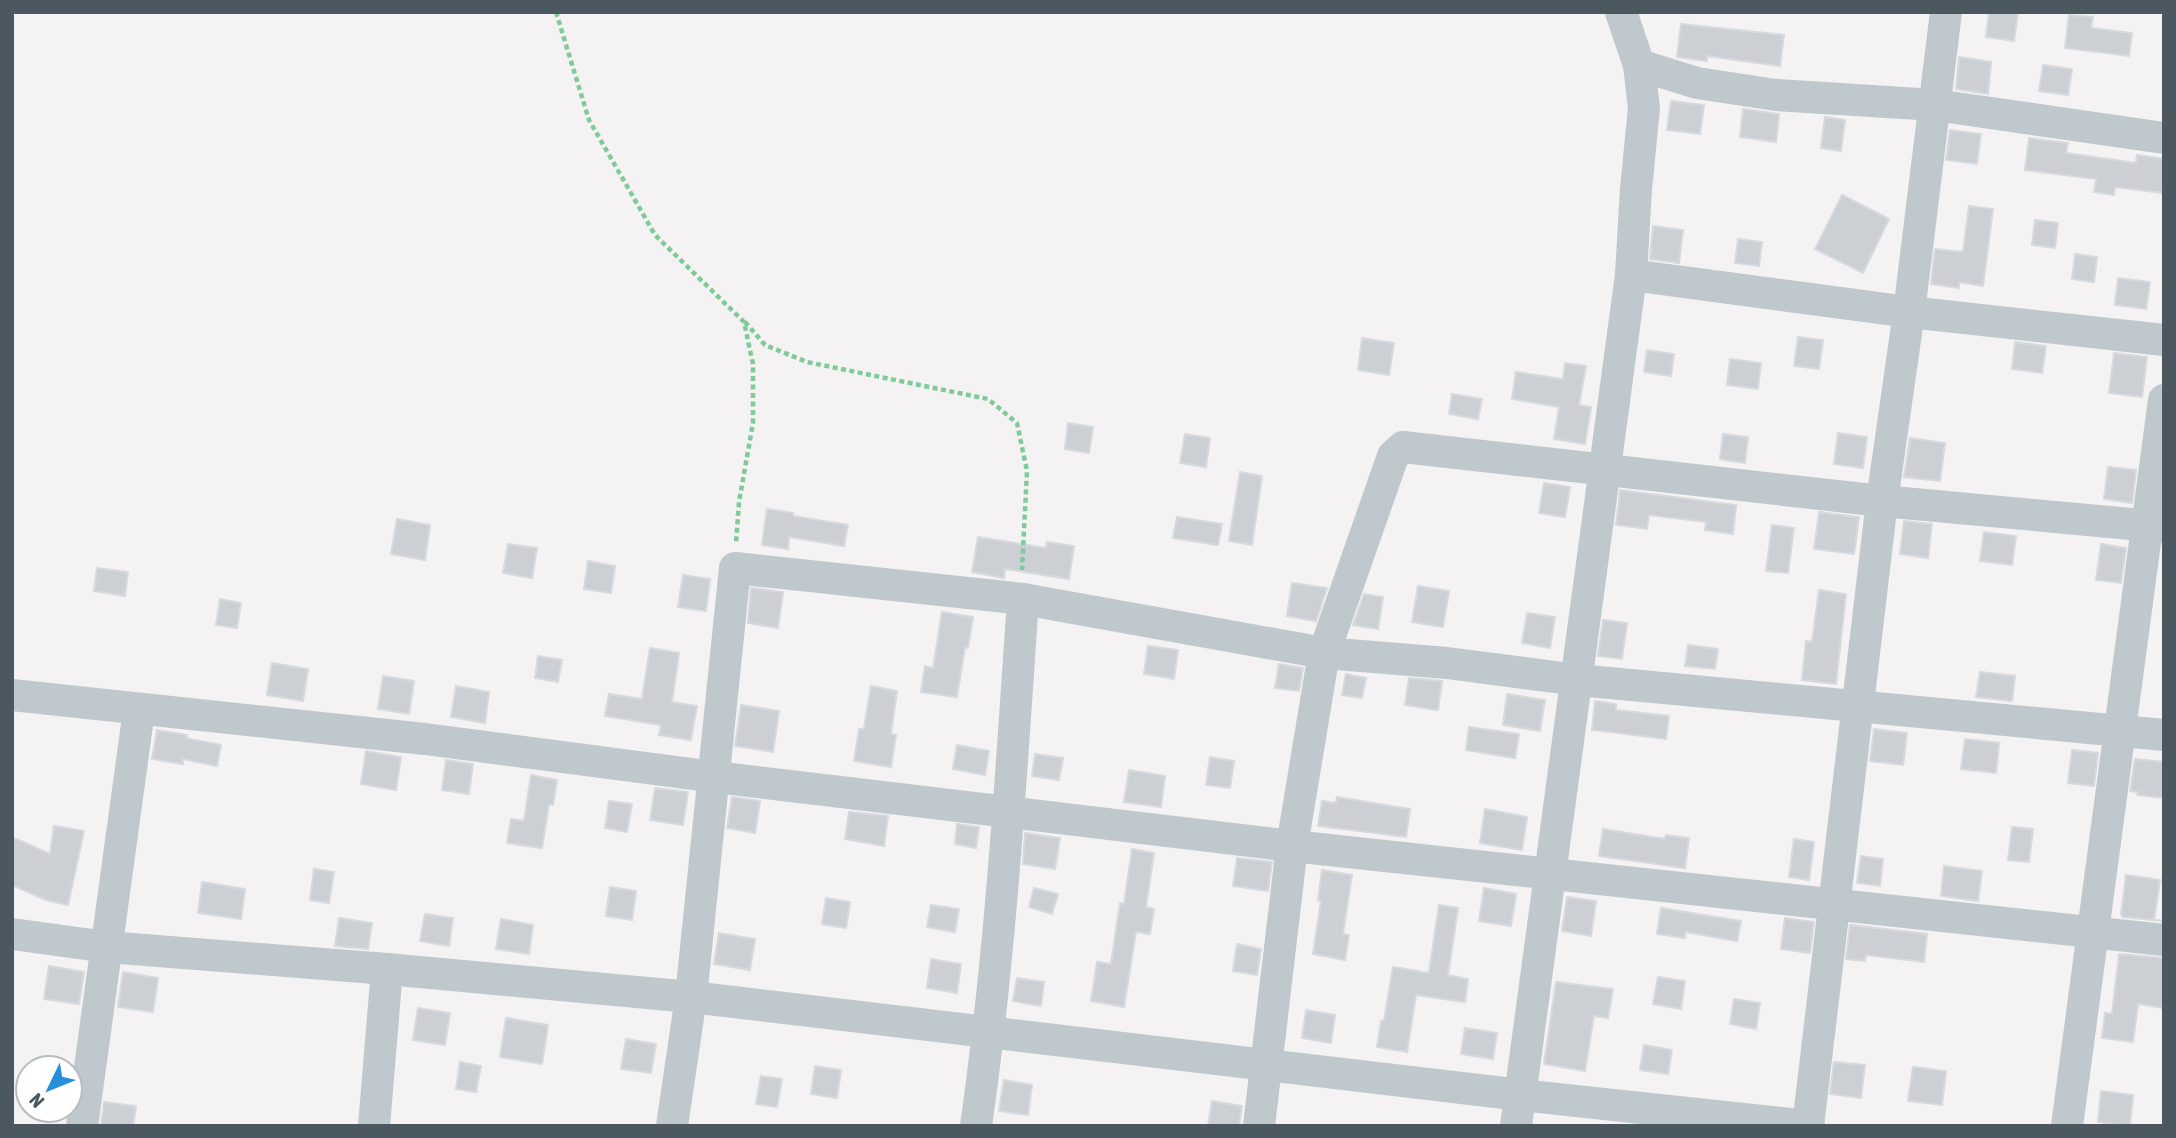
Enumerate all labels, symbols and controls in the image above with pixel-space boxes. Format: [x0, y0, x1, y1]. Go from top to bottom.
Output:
north arrow [14, 1054, 84, 1124]
text: N [25, 1089, 48, 1112]

